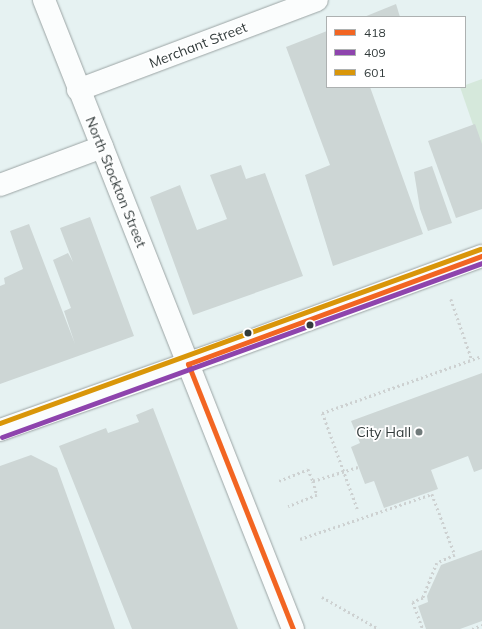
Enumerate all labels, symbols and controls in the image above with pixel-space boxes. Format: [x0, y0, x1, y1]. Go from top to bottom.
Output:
legend [326, 16, 466, 88]
street label: Merchant Street [147, 19, 249, 71]
text: 418 [364, 25, 386, 40]
text: 409 [364, 45, 386, 60]
text: 601 [364, 65, 386, 80]
street label: North Stockton Street [82, 114, 150, 250]
unlabelled marker [305, 320, 315, 330]
unlabelled marker [243, 328, 253, 338]
place label: City Hall [356, 424, 411, 440]
marker: City Hall [414, 427, 424, 437]

